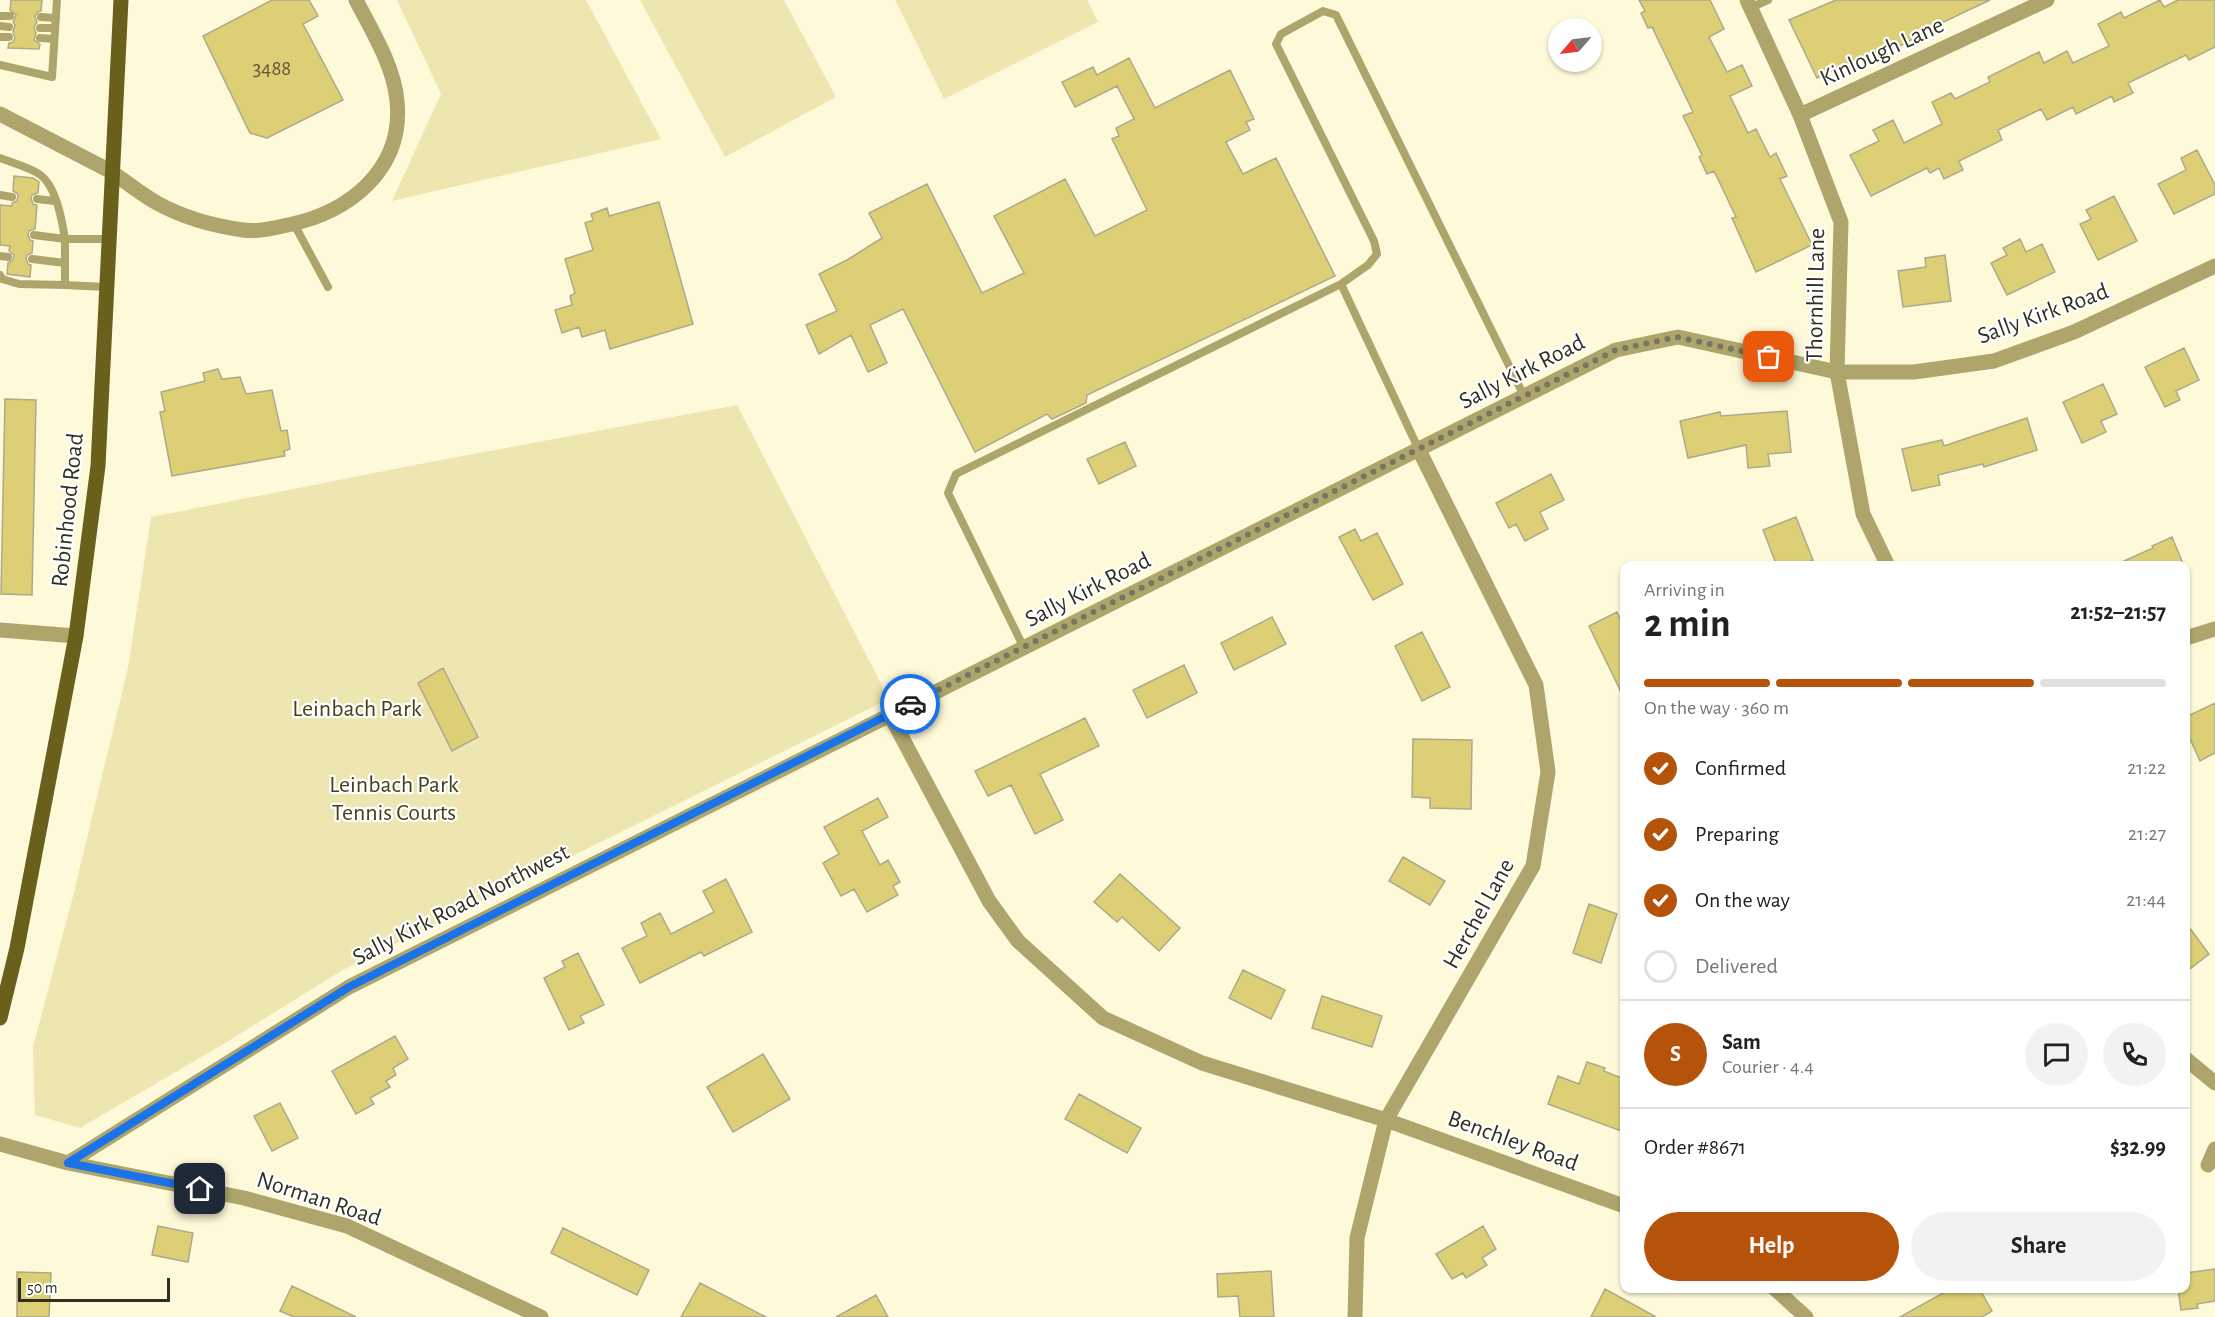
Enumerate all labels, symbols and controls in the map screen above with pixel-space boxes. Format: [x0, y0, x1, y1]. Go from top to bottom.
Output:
street label: Kinlough Lane [1816, 13, 1948, 91]
north arrow [1548, 18, 1602, 72]
map controls [1548, 18, 1602, 72]
house number: 3488 [253, 58, 291, 79]
street label: Thornhill Lane [1803, 228, 1829, 362]
street label: Sally Kirk Road [1974, 279, 2112, 349]
street label: Sally Kirk Road [1455, 330, 1589, 414]
pin [1743, 331, 1794, 382]
icon: bag [1752, 340, 1785, 373]
street label: Robinhood Road [48, 432, 88, 588]
street label: Sally Kirk Road [1021, 548, 1155, 632]
text: Arriving in [1644, 580, 1725, 600]
text: 21:52–21:57 [2070, 601, 2166, 623]
text: 2 min [1644, 605, 1731, 644]
courier [880, 674, 940, 734]
icon: car [894, 688, 927, 721]
park label: Leinbach Park [292, 697, 422, 721]
text: On the way · 360 m [1644, 698, 1789, 718]
icon: check [1644, 752, 1677, 785]
text: Confirmed [1695, 757, 1786, 779]
text: 21:22 [2127, 758, 2166, 778]
park label: Leinbach Park Tennis Courts [329, 773, 459, 825]
icon: check [1644, 818, 1677, 851]
text: Preparing [1695, 823, 1779, 845]
text: 21:27 [2128, 824, 2166, 844]
street label: Sally Kirk Road Northwest [349, 840, 573, 970]
street label: Herchel Lane [1439, 855, 1519, 973]
icon: check [1644, 884, 1677, 917]
text: On the way [1695, 889, 1790, 911]
text: 21:44 [2126, 890, 2166, 910]
text: Delivered [1695, 955, 1778, 977]
button: chat [2025, 1023, 2088, 1086]
button: phone [2103, 1023, 2166, 1086]
text: Sam [1722, 1031, 1761, 1053]
text: S [1670, 1043, 1681, 1065]
text: Courier · 4.4 [1722, 1057, 1814, 1077]
street label: Benchley Road [1445, 1106, 1581, 1176]
text: Order #8671 [1644, 1136, 1746, 1158]
text: $32.99 [2110, 1136, 2166, 1158]
pin [174, 1163, 225, 1214]
street label: Norman Road [254, 1168, 384, 1230]
icon: home [183, 1172, 216, 1205]
button: Help [1644, 1212, 1899, 1281]
button: Share [1911, 1212, 2166, 1281]
scale bar [18, 1275, 170, 1302]
text: 50 m [27, 1280, 58, 1296]

